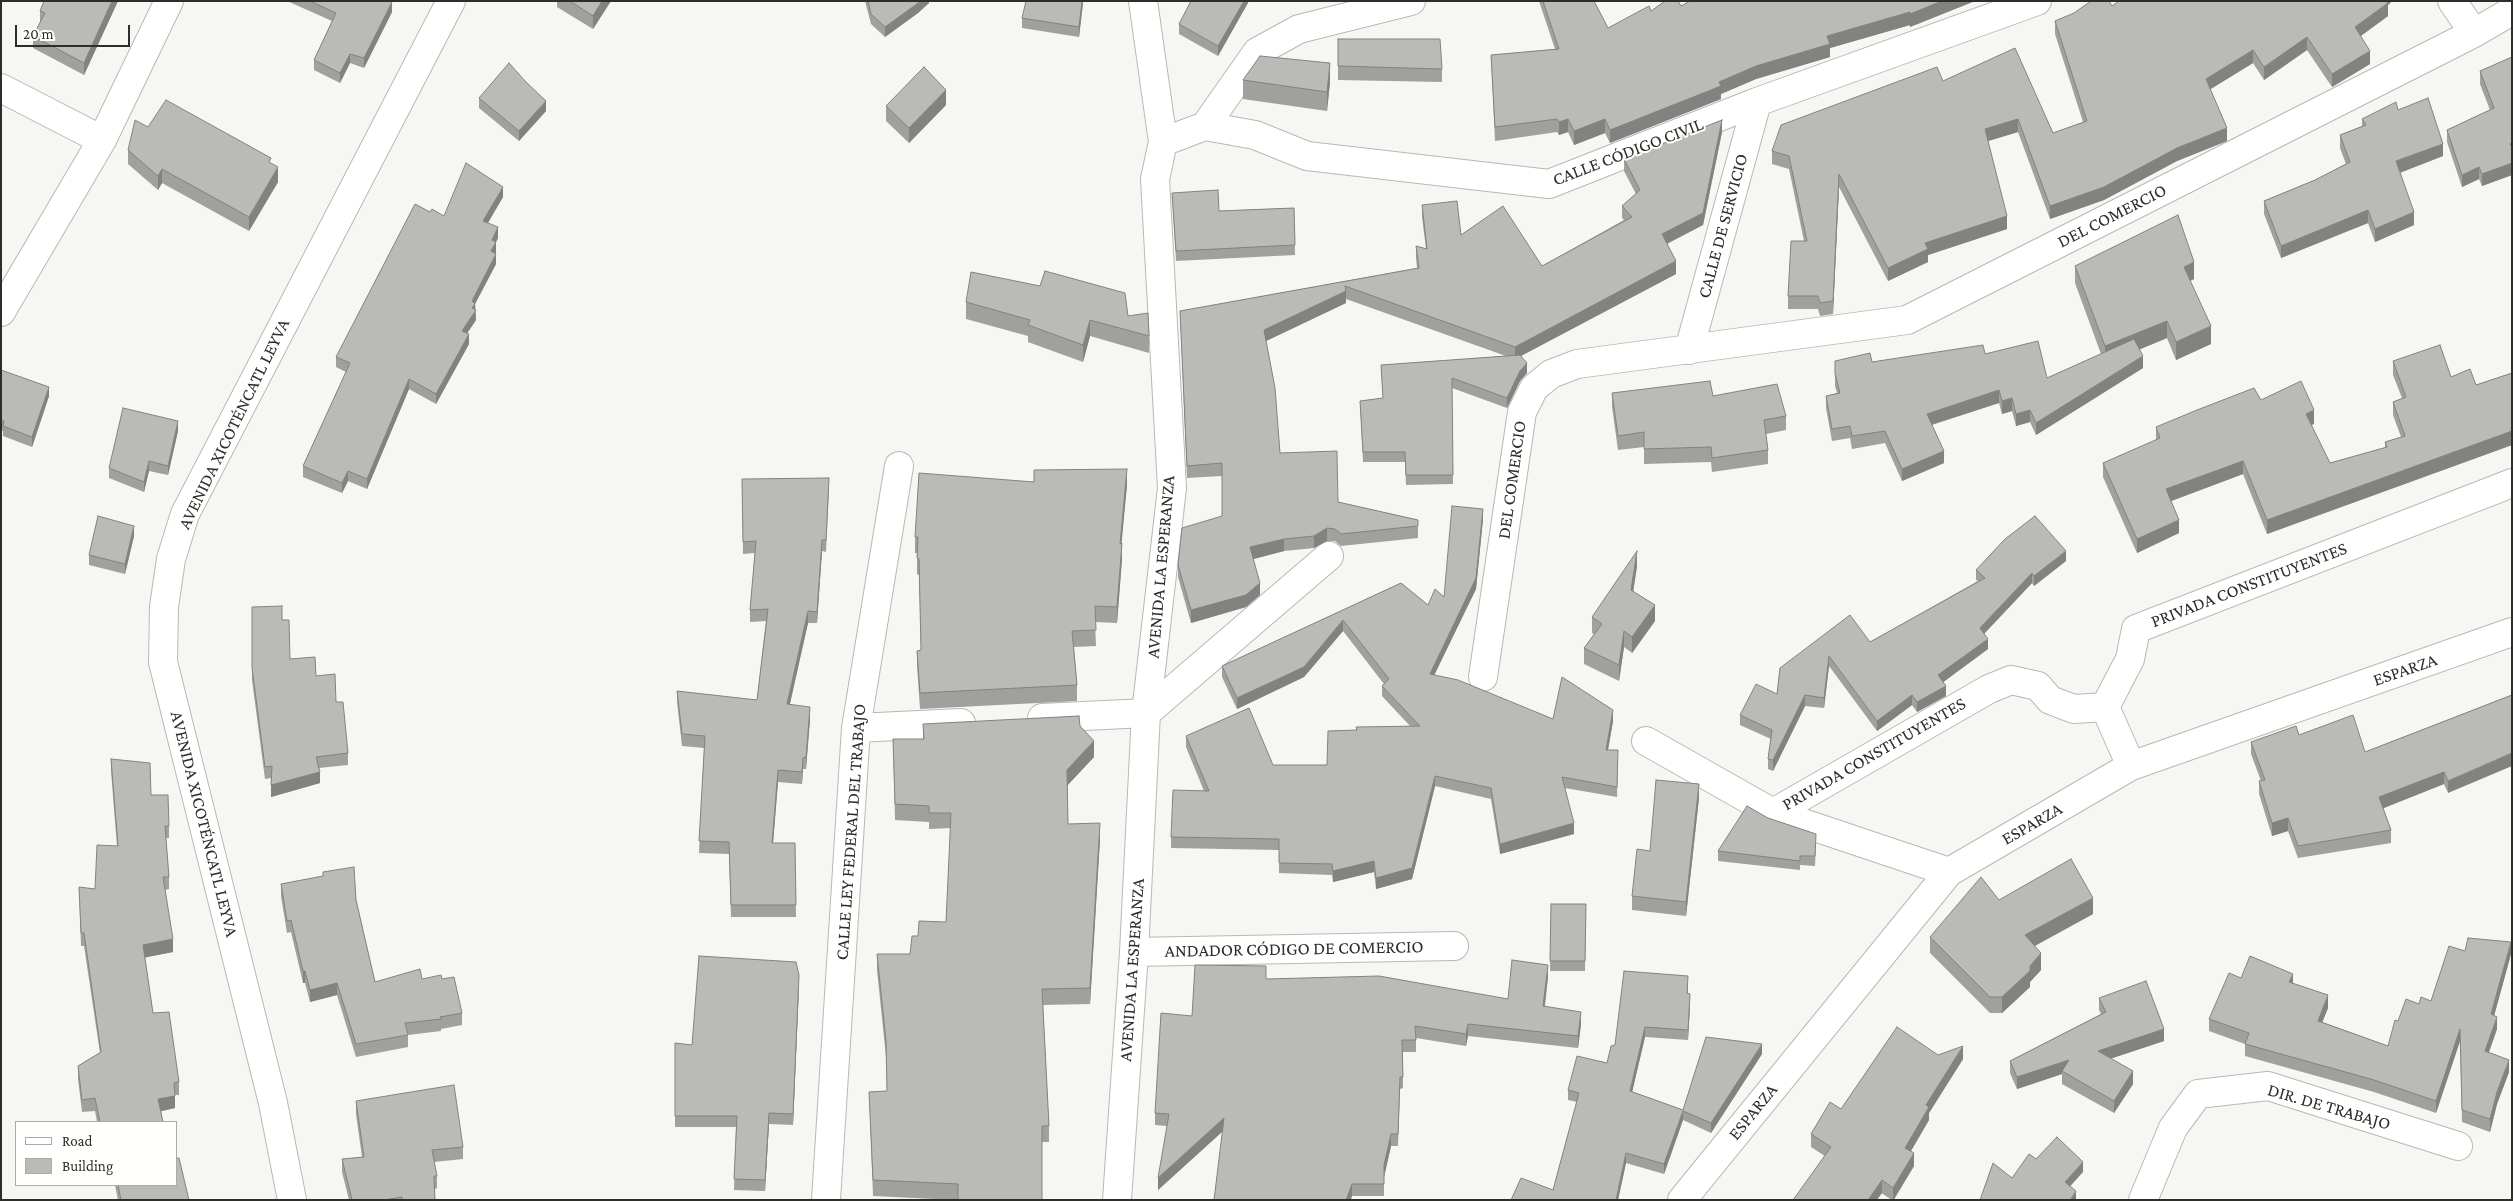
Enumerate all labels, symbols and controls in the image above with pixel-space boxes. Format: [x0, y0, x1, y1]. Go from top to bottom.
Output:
scale bar [18, 15, 132, 47]
text: 20 m [23, 26, 54, 42]
street label: CALLE CÓDIGO CIVIL [1550, 113, 1706, 191]
street label: CALLE DE SERVICIO [1693, 151, 1753, 301]
street label: DEL COMERCIO [2054, 179, 2170, 253]
street label: AVENIDA XICOTÉNCATL LEYVA [173, 315, 295, 533]
street label: DEL COMERCIO [1493, 419, 1531, 541]
street label: AVENIDA LA ESPERANZA [1142, 475, 1180, 659]
street label: PRIVADA CONSTITUYENTES [2148, 538, 2350, 632]
street label: ESPARZA [2370, 649, 2440, 691]
street label: PRIVADA CONSTITUYENTES [1778, 693, 1970, 815]
street label: CALLE LEY FEDERAL DEL TRABAJO [831, 703, 871, 961]
street label: AVENIDA XICOTÉNCATL LEYVA [165, 709, 243, 939]
street label: ESPARZA [1998, 798, 2066, 850]
street label: AVENIDA LA ESPERANZA [1115, 878, 1149, 1062]
street label: ANDADOR CÓDIGO DE COMERCIO [1164, 936, 1424, 962]
street label: ESPARZA [1724, 1079, 1782, 1145]
street label: DIR. DE TRABAJO [2265, 1079, 2393, 1135]
legend [15, 1121, 178, 1186]
text: Road [62, 1133, 92, 1149]
text: Building [62, 1158, 113, 1174]

